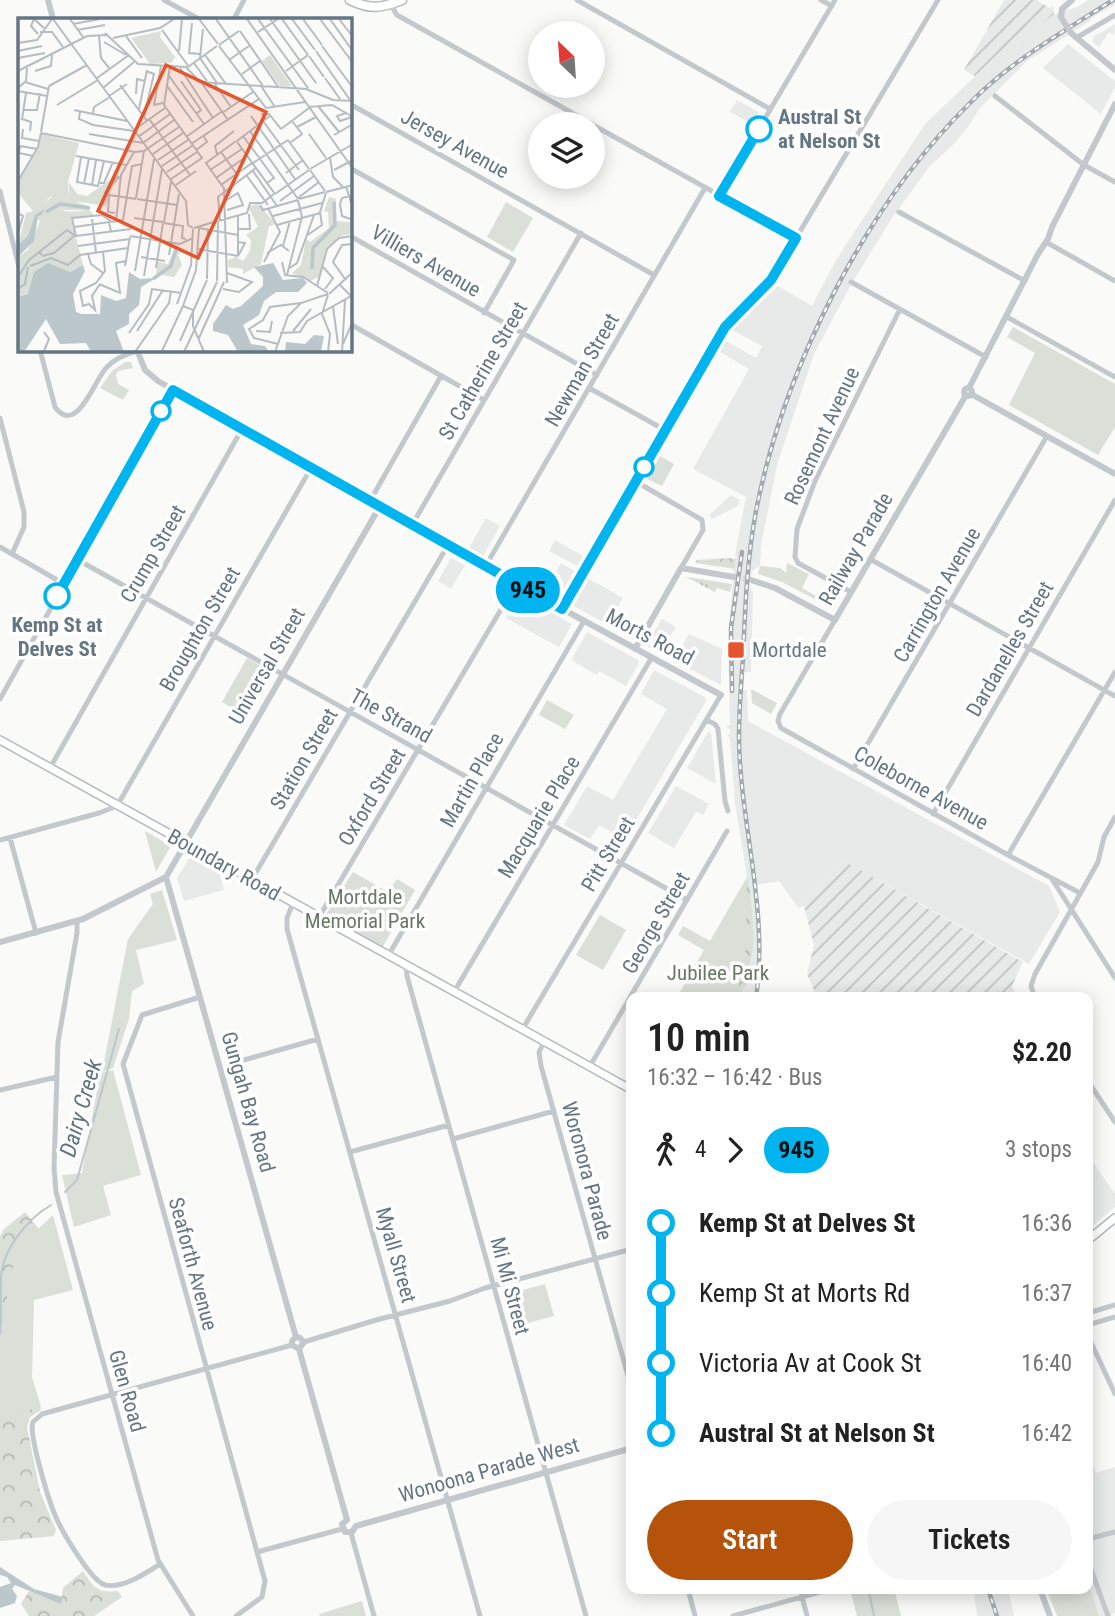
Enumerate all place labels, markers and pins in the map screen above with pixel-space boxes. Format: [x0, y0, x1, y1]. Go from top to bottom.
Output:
place label: Austral St at Nelson St [778, 105, 880, 153]
marker: Austral St at Nelson St [746, 116, 772, 142]
unlabelled marker [151, 401, 171, 421]
unlabelled marker [634, 457, 654, 477]
marker: Kemp St at Delves St [44, 583, 70, 609]
place label: Kemp St at Delves St [11, 613, 103, 661]
place label: Mortdale [752, 638, 827, 662]
marker: Mortdale [726, 640, 746, 660]

